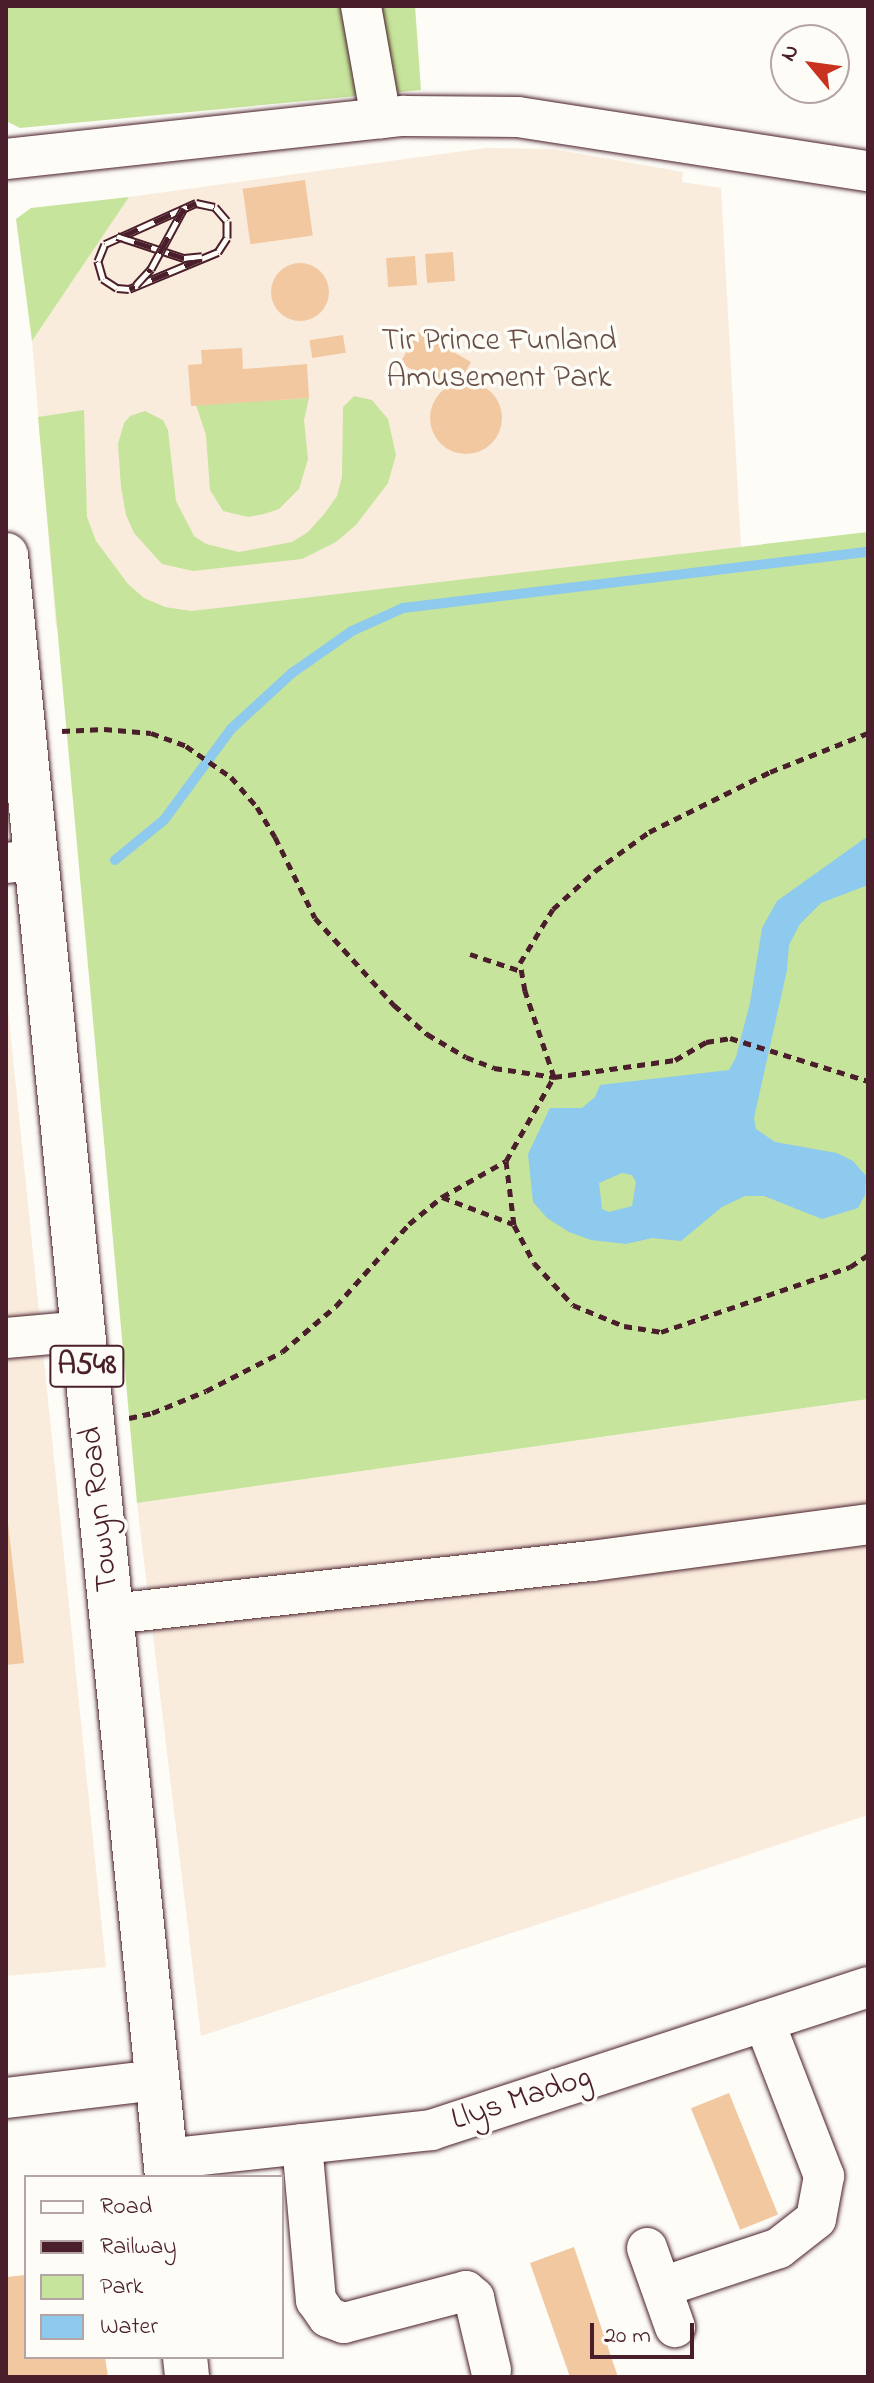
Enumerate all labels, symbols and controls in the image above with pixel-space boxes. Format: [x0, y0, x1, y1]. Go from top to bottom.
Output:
north arrow [770, 24, 850, 104]
text: N [773, 39, 808, 68]
park label: Tir Prince Funland Amusement Park [381, 324, 617, 399]
road number: A548 [49, 1340, 125, 1392]
street label: Towyn Road [73, 1425, 129, 1593]
street label: Llys Madog [447, 2059, 597, 2141]
legend [24, 2175, 284, 2359]
text: Road [100, 2190, 152, 2225]
text: Railway [100, 2230, 177, 2265]
text: Park [100, 2270, 143, 2305]
scale bar [594, 2307, 698, 2357]
text: Water [100, 2310, 158, 2345]
text: 20 m [604, 2319, 651, 2354]

